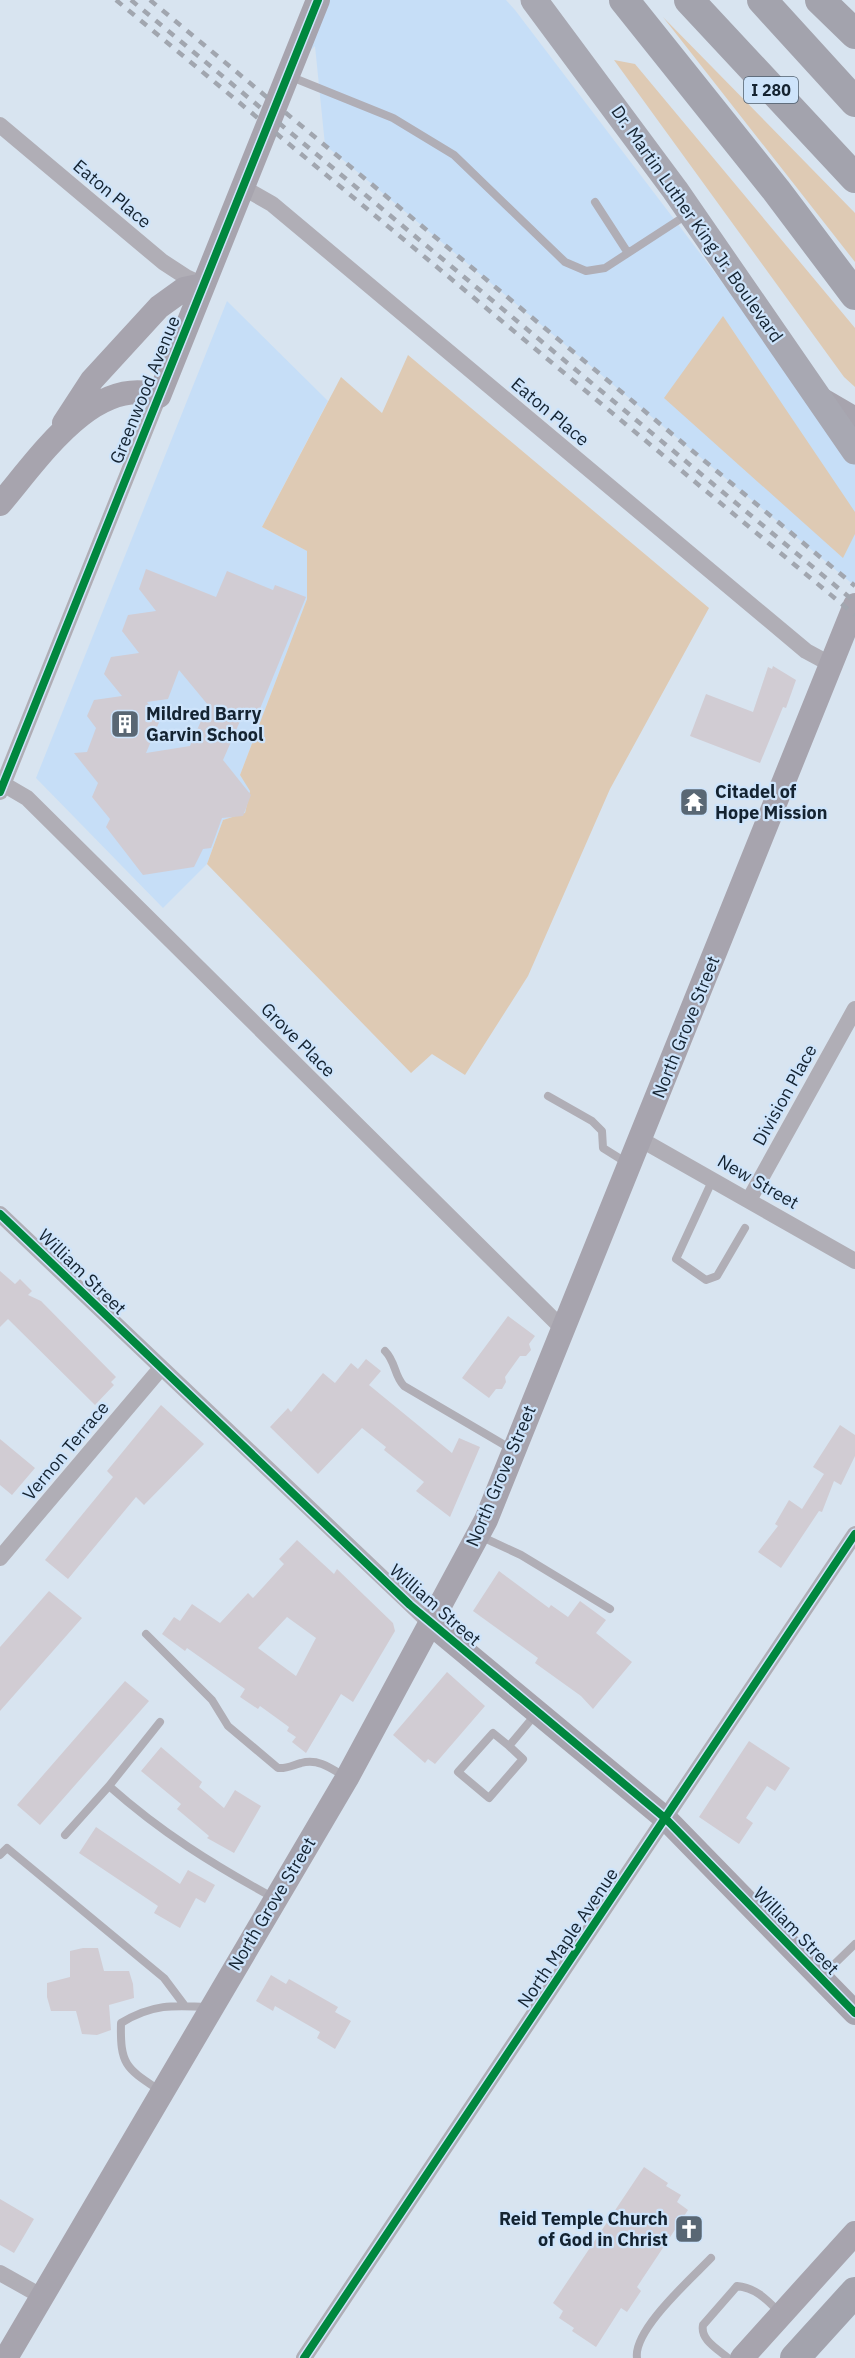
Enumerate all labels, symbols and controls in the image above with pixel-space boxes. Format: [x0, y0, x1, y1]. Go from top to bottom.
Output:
road number: I 280 [744, 77, 798, 103]
street label: Dr. Martin Luther King Jr. Boulevard [606, 101, 788, 347]
street label: Eaton Place [68, 154, 156, 233]
street label: Greenwood Avenue [104, 312, 185, 467]
street label: Eaton Place [506, 372, 594, 451]
place label: Mildred Barry Garvin School [146, 702, 264, 746]
building icon: Mildred Barry Garvin School [109, 708, 141, 740]
place label: Citadel of Hope Mission [715, 780, 827, 824]
temple icon: Citadel of Hope Mission [678, 786, 710, 818]
street label: North Grove Street [647, 952, 725, 1101]
street label: Grove Place [256, 998, 341, 1082]
street label: Division Place [747, 1040, 822, 1149]
street label: New Street [714, 1149, 803, 1214]
street label: William Street [33, 1224, 131, 1319]
street label: Vernon Terrace [18, 1396, 114, 1505]
street label: North Grove Street [460, 1402, 541, 1550]
street label: William Street [385, 1559, 486, 1651]
street label: North Grove Street [223, 1833, 320, 1975]
street label: North Maple Avenue [512, 1863, 623, 2012]
street label: William Street [749, 1882, 844, 1980]
place label: Reid Temple Church of God in Christ [499, 2207, 668, 2251]
church icon: Reid Temple Church of God in Christ [673, 2213, 705, 2245]

